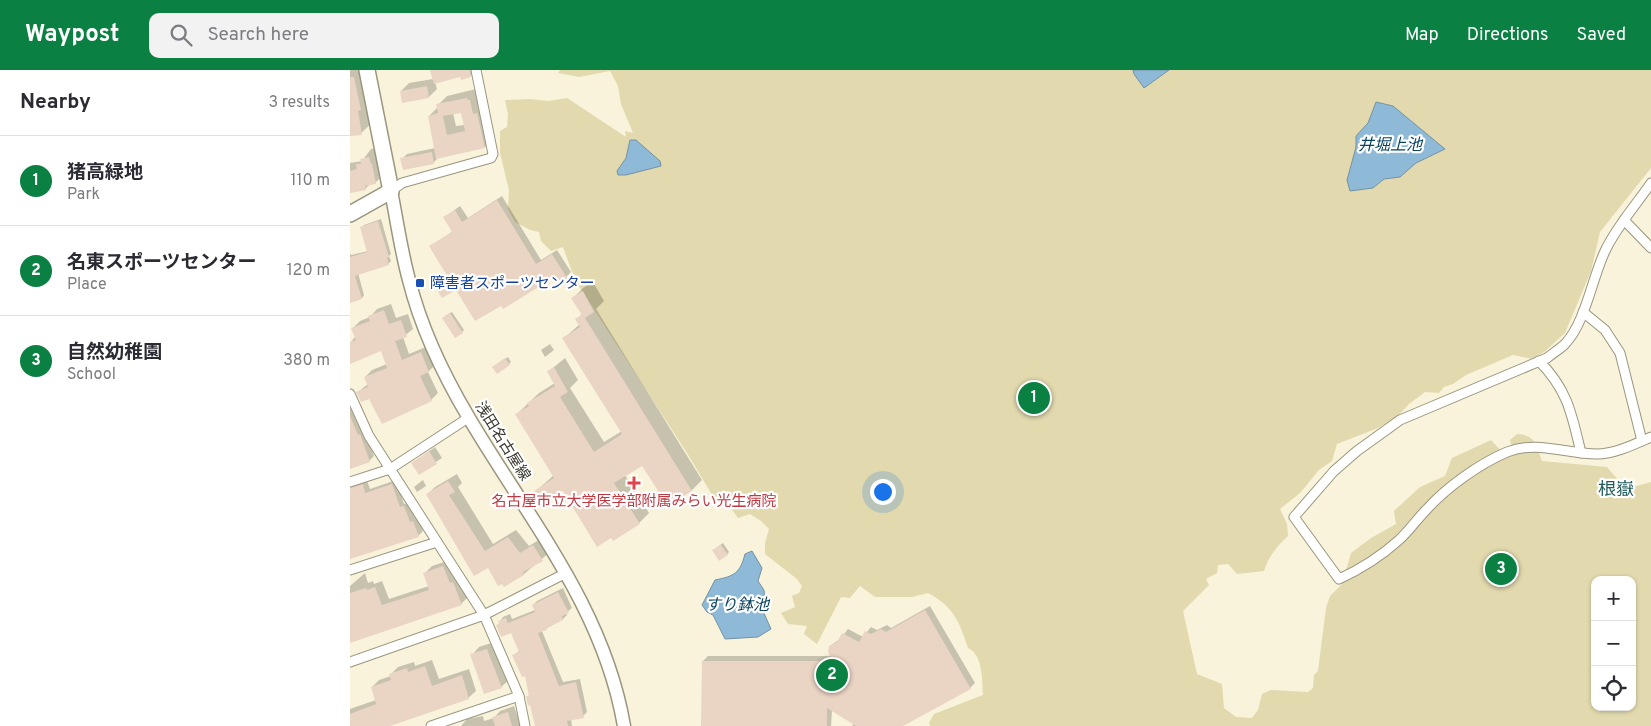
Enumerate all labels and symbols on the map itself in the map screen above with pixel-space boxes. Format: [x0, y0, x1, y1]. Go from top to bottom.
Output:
water label: 井堀上池 [1358, 136, 1424, 156]
place label: 障害者スポーツセンター [430, 275, 595, 294]
marker: 障害者スポーツセンター [414, 277, 426, 289]
pin: 1 [1018, 379, 1050, 417]
street label: 浅田名古屋線 [470, 398, 534, 485]
marker: 名古屋市立大学医学部附属みらい光生病院 [627, 476, 641, 490]
your location [870, 479, 896, 505]
district label: 根嶽 [1598, 479, 1634, 502]
place label: 名古屋市立大学医学部附属みらい光生病院 [491, 492, 777, 512]
pin: 3 [1485, 550, 1517, 588]
water label: すり鉢池 [705, 596, 771, 616]
pin: 2 [816, 656, 848, 694]

